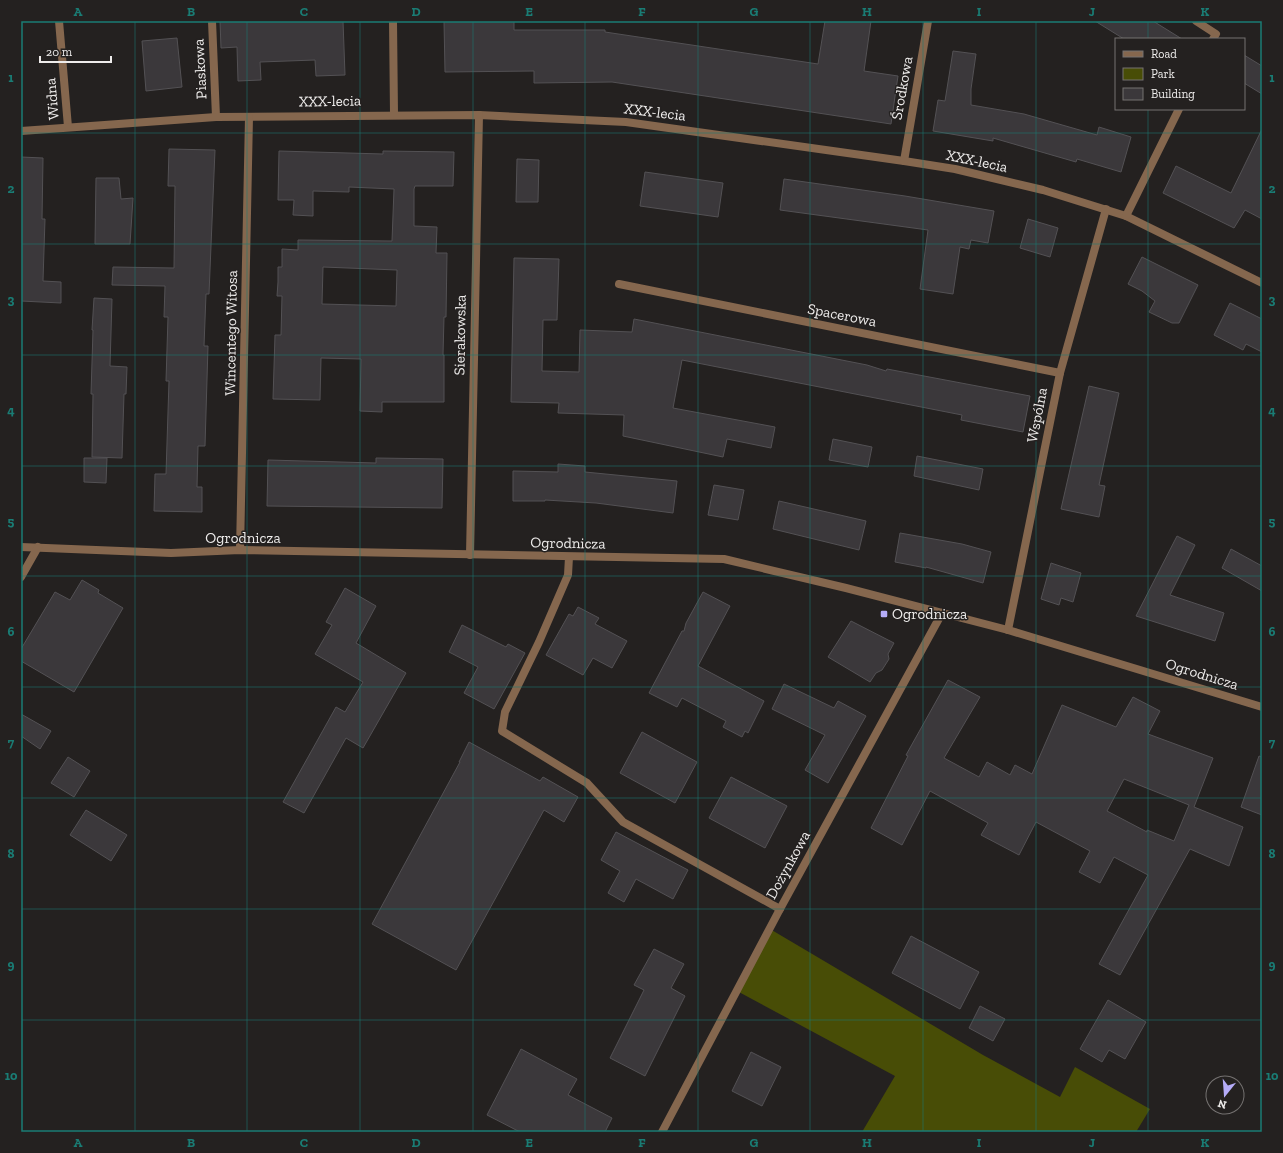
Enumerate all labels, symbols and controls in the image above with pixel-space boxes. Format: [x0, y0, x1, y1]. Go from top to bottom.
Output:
text: A [74, 4, 83, 19]
text: B [187, 4, 195, 19]
text: C [300, 4, 308, 19]
text: D [411, 4, 421, 19]
text: E [525, 4, 533, 19]
text: F [638, 4, 646, 19]
text: G [750, 4, 759, 19]
text: H [862, 4, 872, 19]
text: I [977, 4, 982, 19]
text: J [1089, 4, 1095, 19]
text: K [1201, 4, 1210, 19]
scale bar [40, 38, 111, 64]
street label: Piaskowa [189, 38, 211, 100]
legend [1115, 38, 1245, 110]
text: 20 m [46, 45, 73, 59]
text: Road [1151, 47, 1177, 61]
street label: Środkowa [888, 55, 916, 121]
text: Park [1151, 67, 1176, 81]
text: 1 [8, 70, 14, 85]
text: 1 [1269, 70, 1275, 85]
street label: Widna [41, 77, 63, 121]
text: Building [1151, 87, 1195, 101]
street label: XXX-lecia [299, 91, 361, 111]
street label: XXX-lecia [623, 99, 687, 125]
street label: XXX-lecia [945, 146, 1009, 176]
text: 2 [8, 181, 15, 196]
text: 2 [1269, 181, 1276, 196]
street label: Wincentego Witosa [221, 270, 241, 396]
text: 3 [8, 292, 15, 307]
text: 3 [1269, 292, 1276, 307]
street label: Sierakowska [450, 294, 470, 376]
street label: Spacerowa [806, 299, 878, 331]
street label: Wspólna [1023, 386, 1051, 444]
text: 4 [7, 403, 15, 418]
text: 4 [1268, 403, 1276, 418]
text: 5 [8, 514, 15, 529]
text: 5 [1269, 514, 1276, 529]
street label: Ogrodnicza [205, 529, 281, 547]
street label: Ogrodnicza [530, 533, 606, 553]
place label: Ogrodnicza [892, 605, 967, 623]
marker: Ogrodnicza [879, 609, 889, 619]
text: 6 [8, 624, 15, 639]
text: 6 [1269, 624, 1276, 639]
street label: Ogrodnicza [1163, 654, 1241, 694]
text: 7 [8, 735, 15, 750]
text: 7 [1269, 735, 1276, 750]
street label: Dożynkowa [762, 828, 814, 902]
text: 8 [7, 846, 15, 861]
text: 8 [1268, 846, 1276, 861]
text: 9 [8, 957, 15, 972]
text: 9 [1269, 957, 1276, 972]
text: 10 [5, 1068, 18, 1083]
text: 10 [1266, 1068, 1279, 1083]
north arrow [1205, 1075, 1245, 1115]
text: N [1216, 1096, 1228, 1112]
text: A [74, 1135, 83, 1150]
text: B [187, 1135, 195, 1150]
text: C [300, 1135, 308, 1150]
text: D [411, 1135, 421, 1150]
text: E [525, 1135, 533, 1150]
text: F [638, 1135, 646, 1150]
text: G [750, 1135, 759, 1150]
text: H [862, 1135, 872, 1150]
text: I [977, 1135, 982, 1150]
text: J [1089, 1135, 1095, 1150]
text: K [1201, 1135, 1210, 1150]

